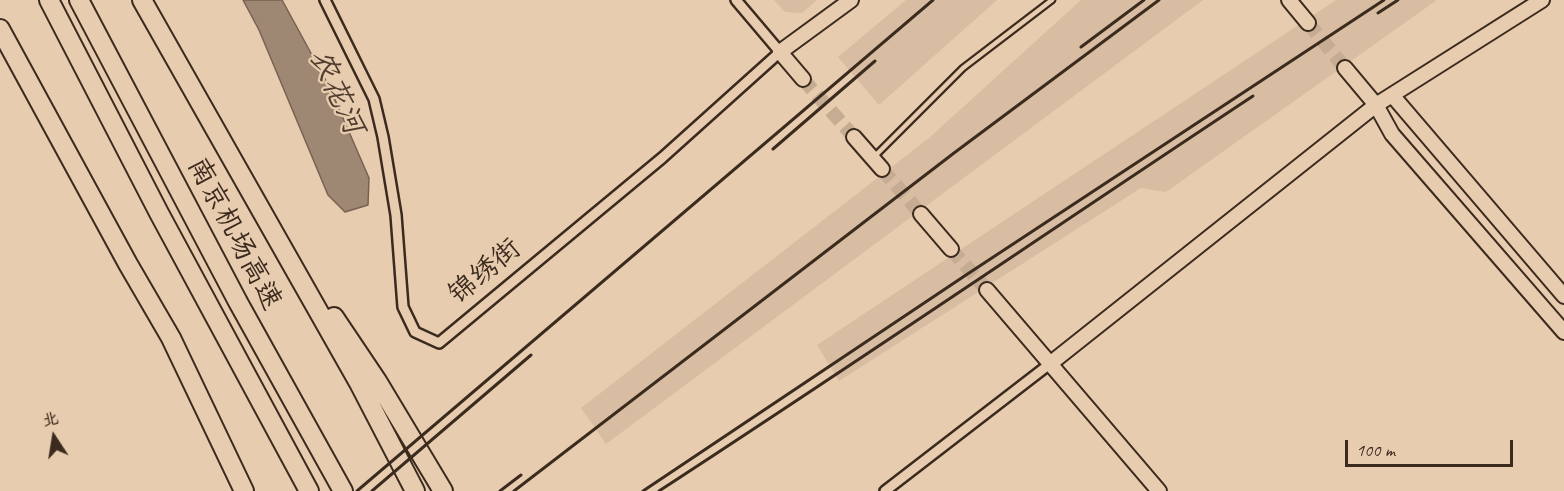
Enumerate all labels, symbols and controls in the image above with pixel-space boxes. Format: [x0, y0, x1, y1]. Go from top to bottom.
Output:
water label: 农花河 [301, 44, 371, 140]
street label: 南京机场高速 [180, 152, 288, 316]
street label: 锦绣街 [442, 232, 528, 312]
north arrow [24, 407, 84, 467]
text: 北 [40, 408, 60, 431]
scale bar [1348, 428, 1516, 466]
text: 100 m [1356, 439, 1395, 461]

